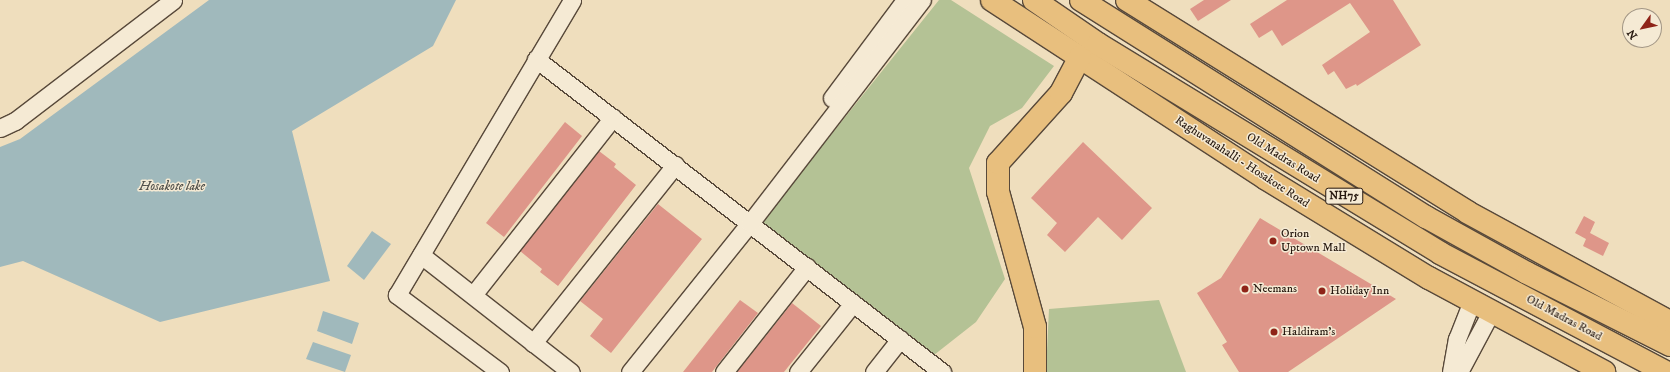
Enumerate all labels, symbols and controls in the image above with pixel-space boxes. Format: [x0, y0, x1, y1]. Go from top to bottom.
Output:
north arrow [1622, 8, 1662, 48]
text: N [1624, 26, 1641, 42]
street label: Raghuvanahalli - Hosakote Road [1172, 113, 1312, 211]
street label: Old Madras Road [1244, 130, 1322, 186]
water label: Hosakote lake [139, 178, 205, 194]
road number: NH75 [1325, 187, 1363, 205]
place label: Orion Uptown Mall [1281, 227, 1345, 255]
marker: Orion Uptown Mall [1268, 236, 1278, 246]
place label: Neemans [1253, 282, 1297, 296]
marker: Neemans [1240, 284, 1250, 294]
place label: Holiday Inn [1330, 284, 1389, 298]
marker: Holiday Inn [1317, 286, 1327, 296]
street label: Old Madras Road [1524, 292, 1604, 344]
place label: Haldiram's [1282, 325, 1335, 339]
marker: Haldiram's [1269, 327, 1279, 337]

